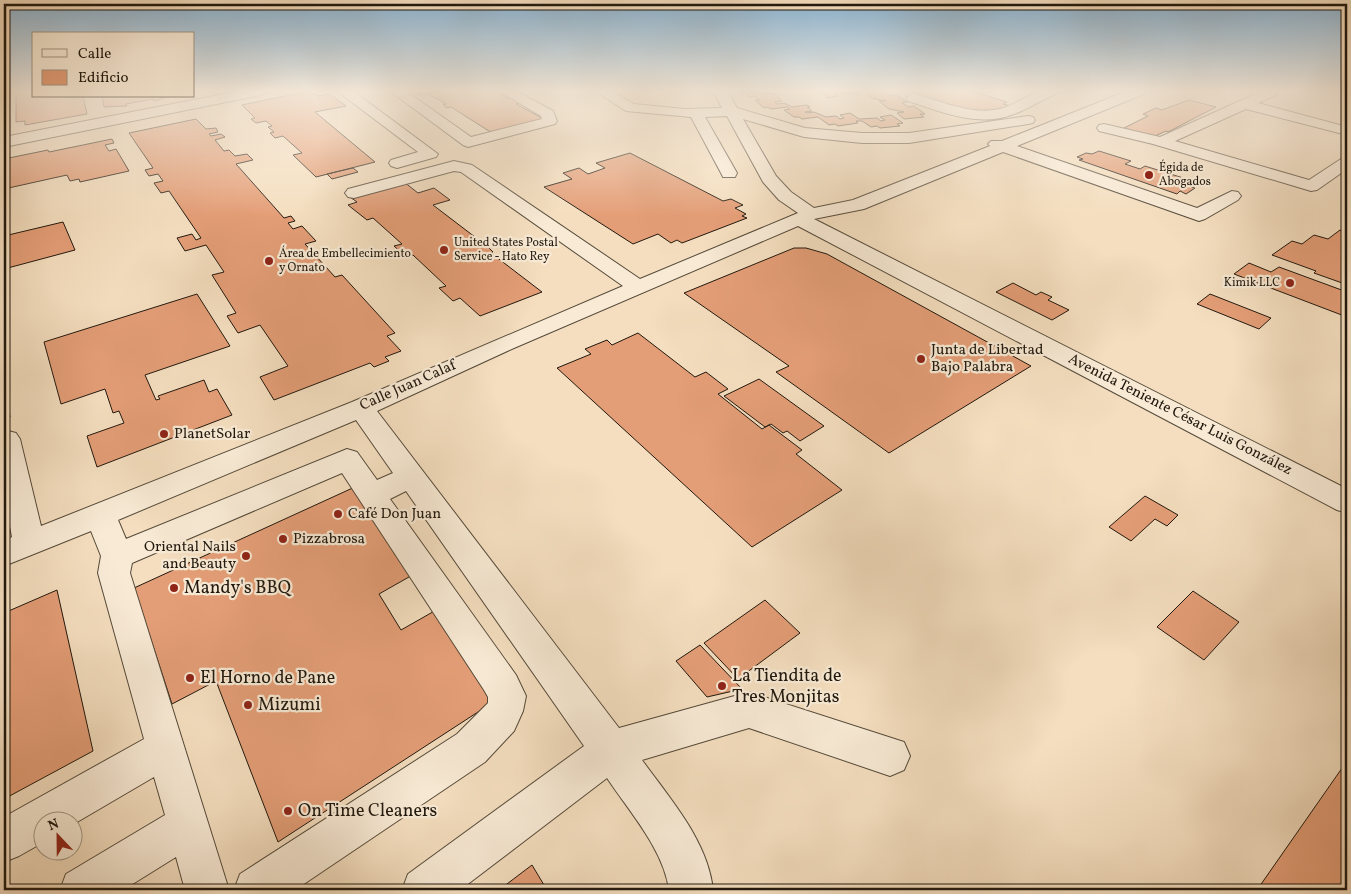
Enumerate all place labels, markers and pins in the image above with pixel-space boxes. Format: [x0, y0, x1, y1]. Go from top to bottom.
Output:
place label: Égida de Abogados [1159, 159, 1211, 190]
marker: Égida de Abogados [1143, 169, 1155, 181]
place label: United States Postal Service - Hato Rey [454, 235, 558, 265]
marker: United States Postal Service - Hato Rey [438, 244, 450, 256]
place label: Área de Embellecimiento y Ornato [279, 245, 411, 276]
marker: Área de Embellecimiento y Ornato [263, 255, 275, 267]
place label: Kimik LLC [1224, 275, 1280, 291]
marker: Kimik LLC [1284, 277, 1296, 289]
place label: Junta de Libertad Bajo Palabra [931, 340, 1043, 378]
marker: Junta de Libertad Bajo Palabra [915, 353, 927, 365]
place label: PlanetSolar [174, 424, 250, 445]
marker: PlanetSolar [158, 428, 170, 440]
place label: Café Don Juan [348, 504, 441, 525]
marker: Café Don Juan [332, 508, 344, 520]
place label: Pizzabrosa [293, 529, 365, 550]
marker: Pizzabrosa [277, 533, 289, 545]
place label: Oriental Nails and Beauty [144, 537, 236, 575]
marker: Oriental Nails and Beauty [240, 550, 252, 562]
place label: Mandy's BBQ [184, 576, 292, 601]
marker: Mandy's BBQ [168, 582, 180, 594]
place label: La Tiendita de Tres Monjitas [732, 664, 842, 710]
place label: El Horno de Pane [200, 666, 335, 691]
marker: El Horno de Pane [184, 672, 196, 684]
marker: La Tiendita de Tres Monjitas [716, 680, 728, 692]
place label: Mizumi [258, 693, 321, 718]
marker: Mizumi [242, 699, 254, 711]
place label: On Time Cleaners [298, 799, 437, 824]
marker: On Time Cleaners [282, 805, 294, 817]

